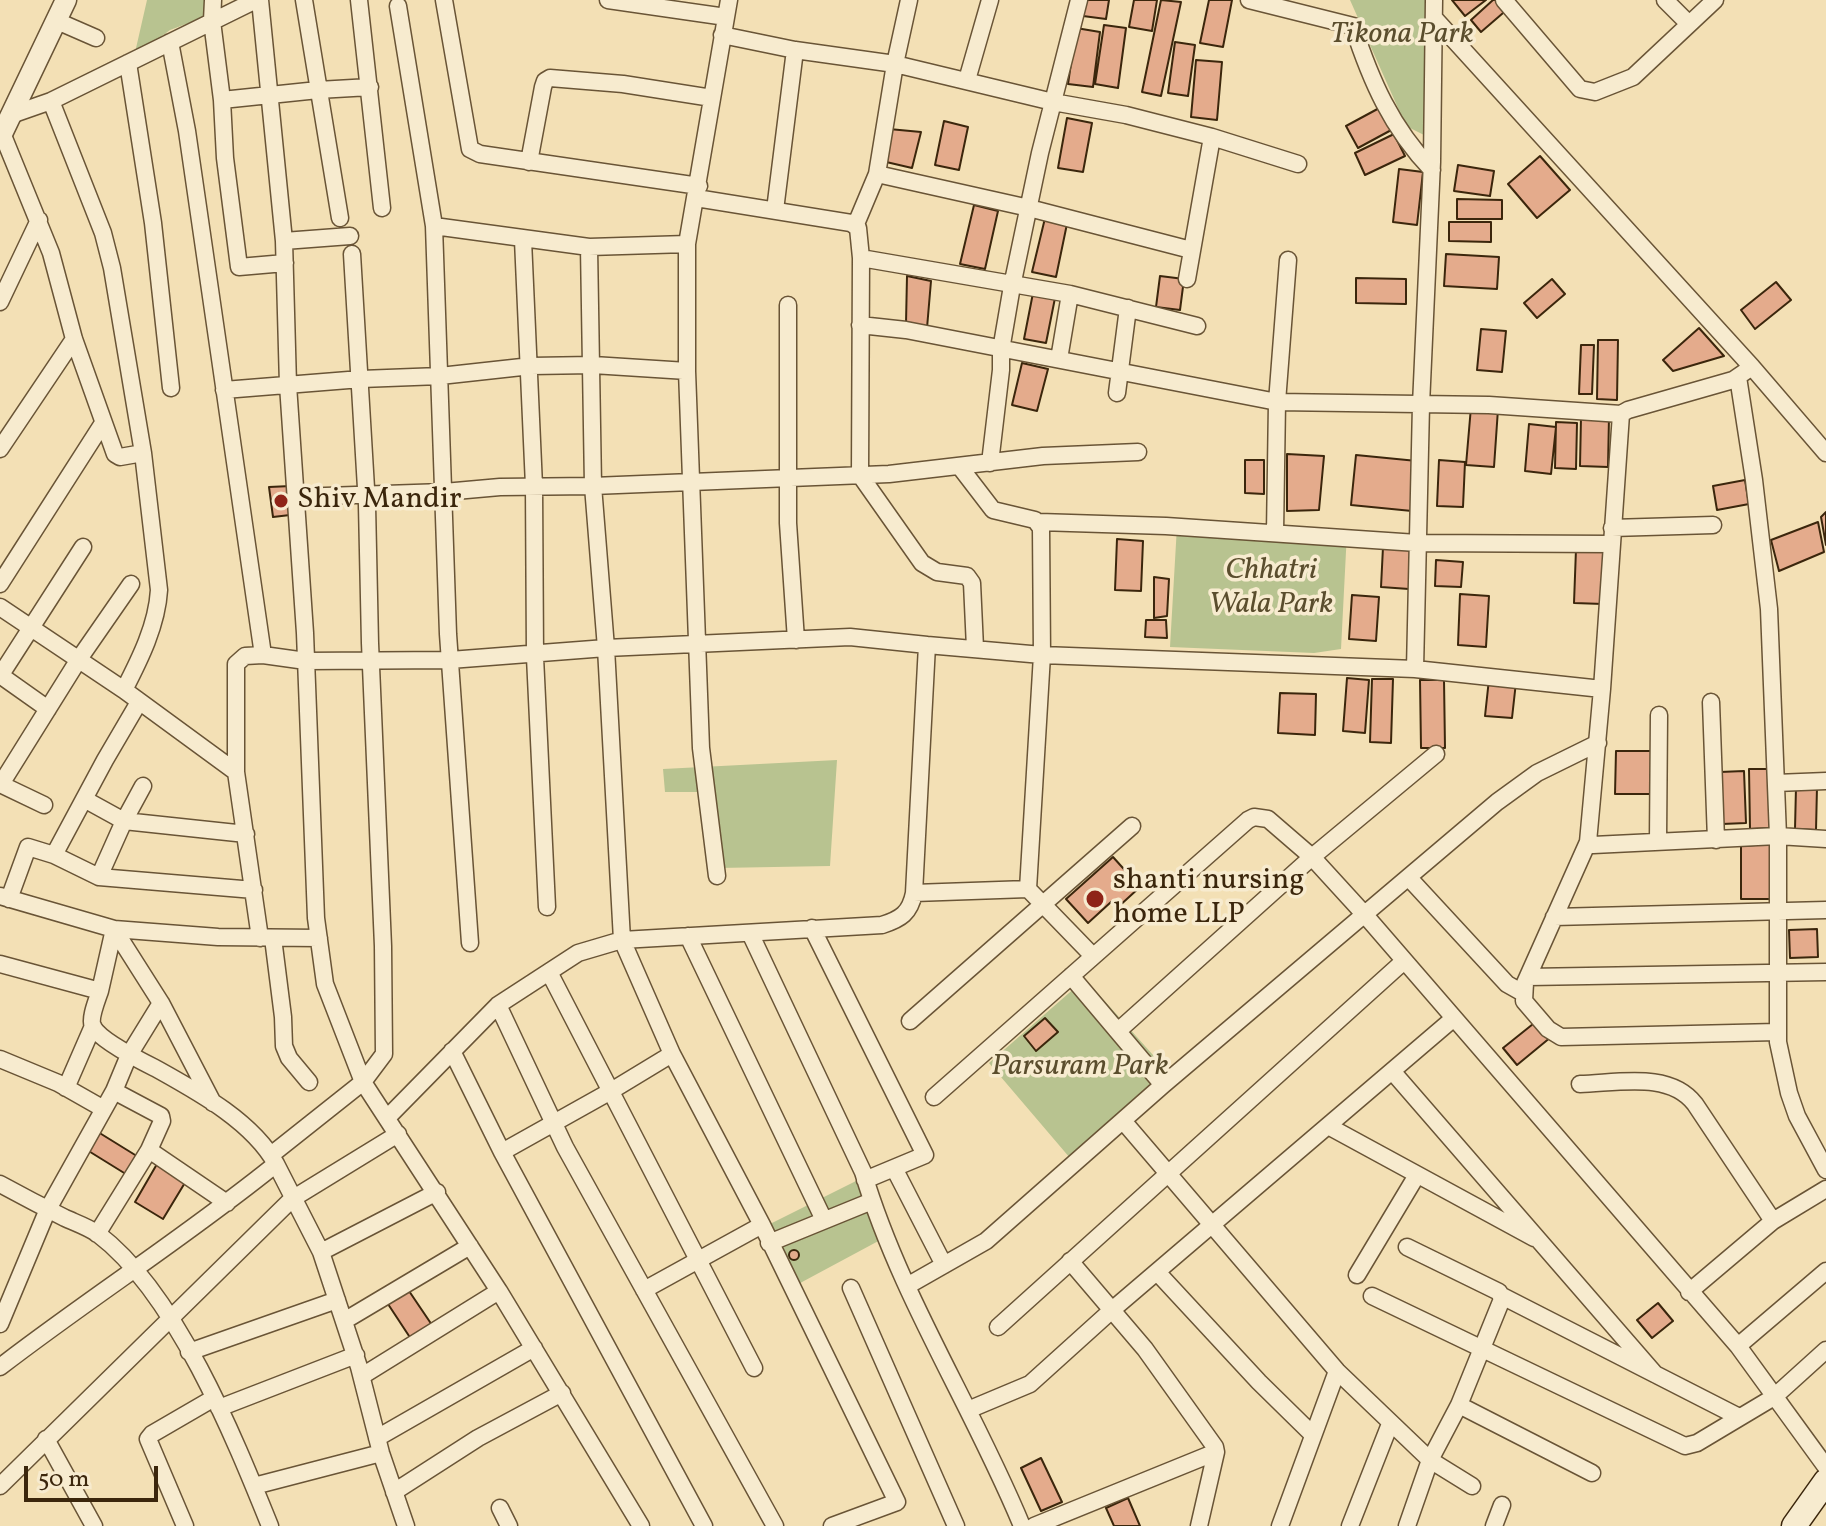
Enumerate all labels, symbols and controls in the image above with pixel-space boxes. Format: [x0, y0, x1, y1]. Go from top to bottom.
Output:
park label: Tikona Park [1330, 18, 1474, 54]
place label: Shiv Mandir [297, 483, 462, 519]
marker: Shiv Mandir [272, 492, 290, 510]
park label: Chhatri Wala Park [1209, 554, 1333, 624]
place label: shanti nursing home LLP [1113, 864, 1305, 934]
marker: shanti nursing home LLP [1084, 888, 1106, 910]
park label: Parsuram Park [991, 1050, 1169, 1086]
scale bar [28, 1450, 162, 1500]
text: 50 m [38, 1463, 90, 1497]

